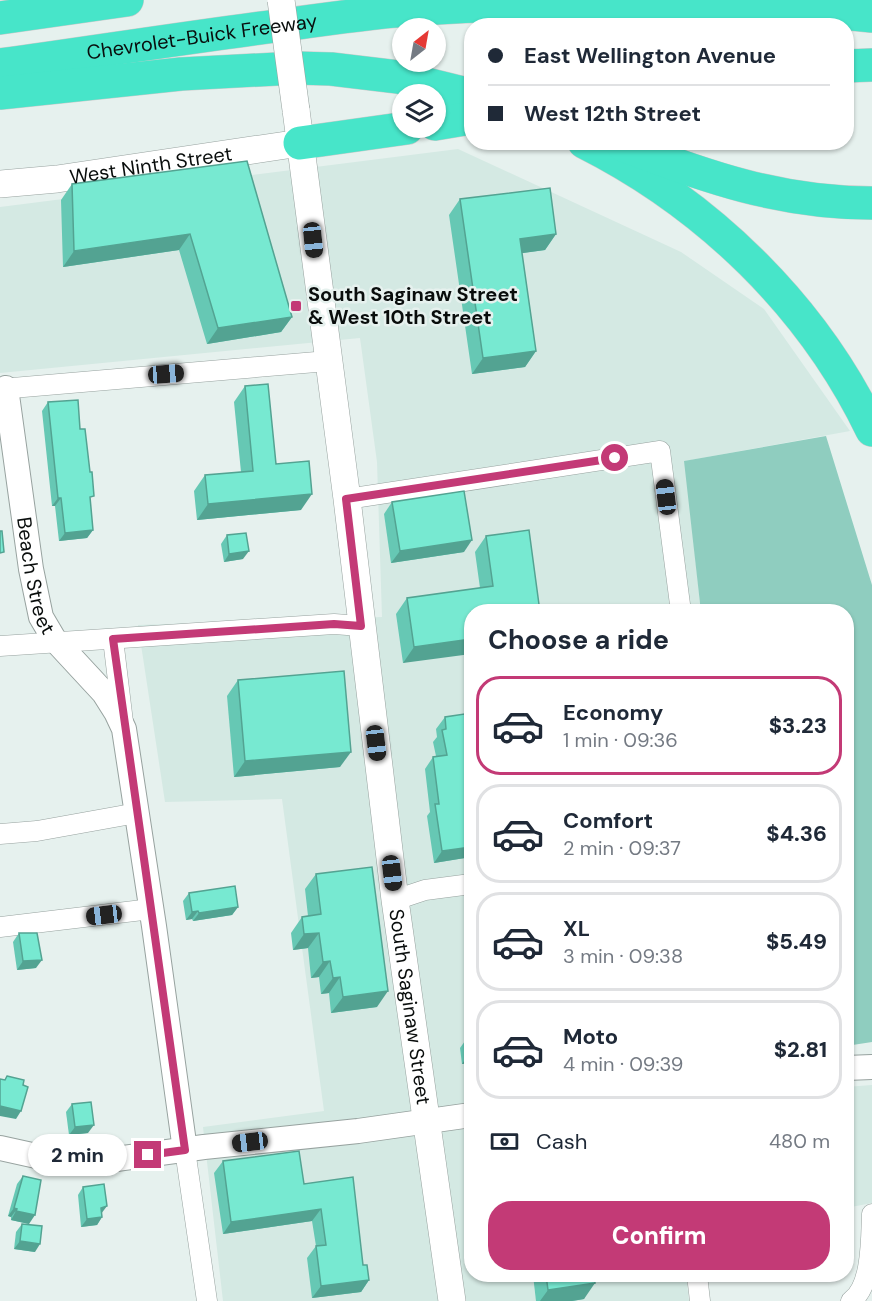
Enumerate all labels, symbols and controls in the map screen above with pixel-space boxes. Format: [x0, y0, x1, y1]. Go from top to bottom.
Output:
street label: Chevrolet-Buick Freeway [85, 7, 319, 65]
north arrow [392, 18, 446, 72]
map controls [392, 18, 446, 138]
text: East Wellington Avenue [524, 41, 776, 70]
button: layers [392, 84, 446, 138]
text: West 12th Street [524, 99, 701, 128]
street label: West Ninth Street [68, 140, 234, 190]
car [302, 221, 324, 259]
place label: South Saginaw Street & West 10th Street [308, 281, 518, 330]
marker: South Saginaw Street & West 10th Street [289, 299, 303, 313]
car [147, 364, 185, 384]
route start [601, 444, 628, 471]
car [655, 478, 677, 516]
street label: Beach Street [11, 515, 61, 639]
text: Choose a ride [488, 622, 669, 657]
text: Economy [563, 698, 663, 727]
icon: car [491, 699, 545, 753]
text: $3.23 [769, 711, 827, 740]
car [365, 724, 387, 762]
text: 1 min · 09:36 [563, 727, 678, 753]
text: Comfort [563, 806, 653, 835]
icon: car [491, 807, 545, 861]
text: $4.36 [766, 819, 827, 848]
text: 2 min · 09:37 [563, 835, 681, 861]
car [381, 854, 403, 892]
car [85, 904, 123, 926]
street label: South Saginaw Street [383, 907, 437, 1107]
text: XL [563, 914, 590, 943]
icon: car [491, 915, 545, 969]
text: $5.49 [766, 927, 827, 956]
text: 3 min · 09:38 [563, 943, 683, 969]
text: Moto [563, 1022, 618, 1051]
icon: car [491, 1023, 545, 1077]
text: $2.81 [774, 1035, 827, 1064]
text: 4 min · 09:39 [563, 1051, 683, 1077]
icon: cash [488, 1125, 521, 1158]
text: Cash [536, 1127, 587, 1156]
text: 480 m [769, 1128, 830, 1154]
car [231, 1131, 269, 1153]
callout: 2 min [28, 1134, 127, 1176]
route end [134, 1141, 161, 1168]
text: 2 min [51, 1142, 104, 1168]
button: Confirm [488, 1201, 830, 1270]

